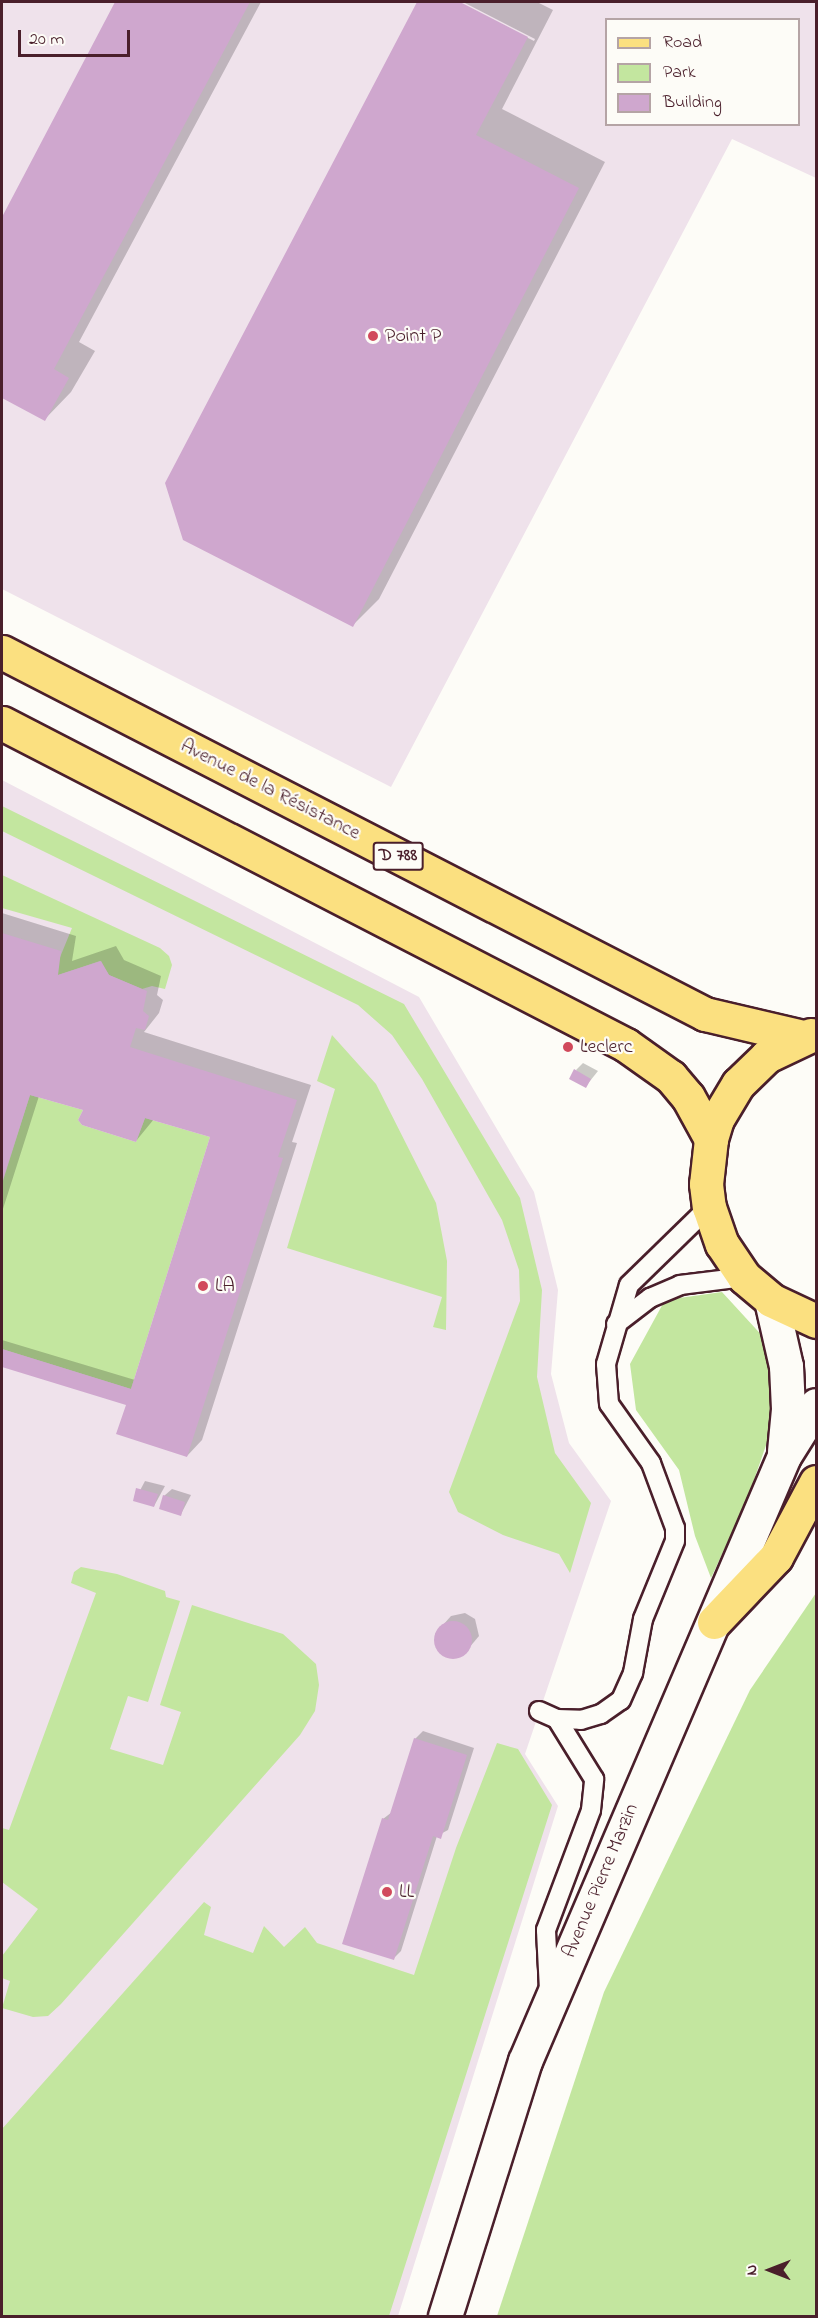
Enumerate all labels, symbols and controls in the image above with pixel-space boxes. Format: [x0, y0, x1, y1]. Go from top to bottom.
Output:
scale bar [21, 18, 134, 56]
legend [605, 18, 800, 126]
text: 20 m [29, 27, 64, 53]
text: Road [663, 30, 702, 56]
text: Park [663, 60, 696, 86]
text: Building [663, 90, 722, 116]
place label: Point P [385, 324, 441, 348]
marker: Point P [366, 329, 380, 343]
street label: Avenue de la Résistance [176, 734, 364, 846]
road number: D 788 [372, 841, 424, 871]
place label: Leclerc [580, 1035, 633, 1059]
marker: Leclerc [561, 1040, 575, 1054]
place label: LA [215, 1274, 235, 1298]
marker: LA [196, 1279, 210, 1293]
street label: Avenue Pierre Marzin [558, 1800, 644, 1962]
place label: LL [399, 1880, 414, 1904]
marker: LL [380, 1885, 394, 1899]
north arrow [740, 2240, 800, 2300]
text: N [740, 2265, 764, 2275]

